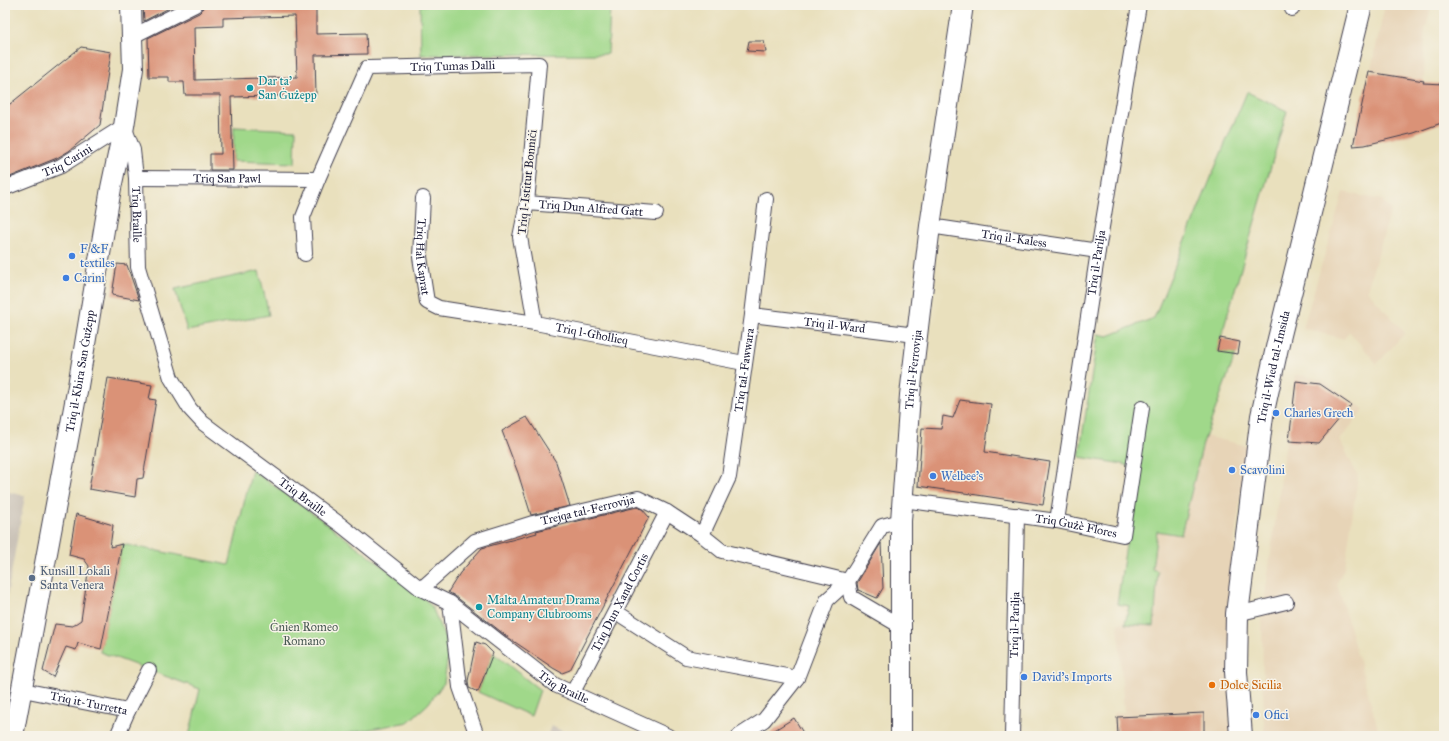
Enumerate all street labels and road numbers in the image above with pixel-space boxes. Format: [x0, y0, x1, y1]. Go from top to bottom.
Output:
street label: Triq Tumas Dalli [410, 58, 496, 75]
street label: Triq l-Istitut Bonniċi [515, 128, 541, 235]
street label: Triq Carini [40, 141, 95, 180]
street label: Triq San Pawl [193, 171, 262, 186]
street label: Triq Braille [129, 186, 144, 243]
street label: Triq Dun Alfred Gatt [538, 197, 644, 219]
street label: Triq Ħal Kaprat [413, 218, 433, 297]
street label: Triq il-Kaless [980, 227, 1048, 250]
street label: Triq il-Parilja [1084, 228, 1109, 297]
street label: Triq il-Wied tal-Imsida [1254, 308, 1293, 424]
street label: Triq il-Kbira San Ġużepp [63, 309, 98, 434]
street label: Triq il-Ward [803, 314, 866, 336]
street label: Triq l-Għollieq [554, 320, 629, 349]
street label: Triq tal-Fawwara [731, 326, 757, 413]
street label: Triq il-Ferrovija [902, 328, 925, 410]
street label: Triq Braille [276, 474, 330, 519]
street label: Trejqa tal-Ferrovija [539, 492, 637, 528]
street label: Triq Ġużè Flores [1034, 511, 1118, 541]
street label: Triq Dun Xand Cortis [588, 551, 651, 654]
street label: Triq il-Parilja [1007, 591, 1022, 658]
street label: Triq Braille [535, 667, 591, 707]
street label: Triq it-Turretta [49, 689, 129, 718]

